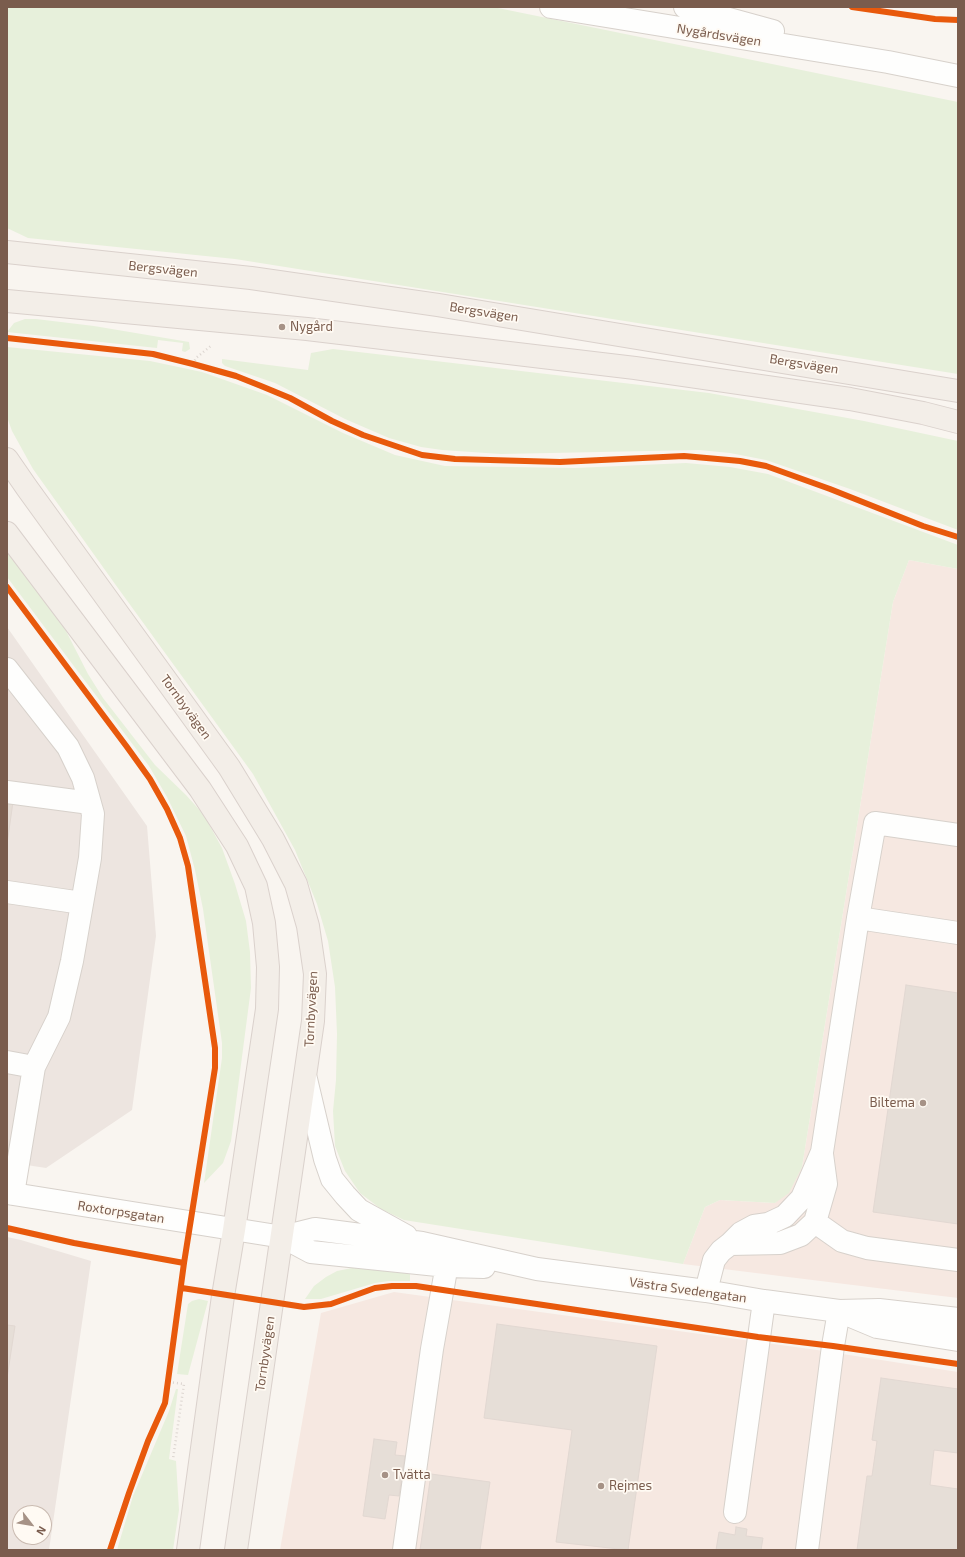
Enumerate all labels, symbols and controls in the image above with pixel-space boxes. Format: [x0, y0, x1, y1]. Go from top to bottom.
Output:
street label: Nygårdsvägen [676, 21, 762, 49]
street label: Bergsvägen [128, 258, 198, 280]
street label: Bergsvägen [448, 299, 520, 325]
place label: Nygård [290, 319, 333, 335]
marker: Nygård [277, 322, 287, 332]
street label: Bergsvägen [768, 351, 840, 377]
street label: Tornbyvägen [157, 672, 215, 742]
street label: Tornbyvägen [301, 971, 321, 1047]
place label: Biltema [869, 1095, 915, 1111]
marker: Biltema [918, 1098, 928, 1108]
street label: Roxtorpsgatan [76, 1197, 166, 1227]
street label: Västra Svedengatan [628, 1274, 748, 1306]
street label: Tornbyvägen [252, 1315, 278, 1393]
place label: Tvätta [393, 1467, 431, 1483]
marker: Tvätta [380, 1470, 390, 1480]
place label: Rejmes [609, 1478, 652, 1494]
marker: Rejmes [596, 1481, 606, 1491]
north arrow [12, 1505, 52, 1545]
text: N [34, 1524, 49, 1538]

